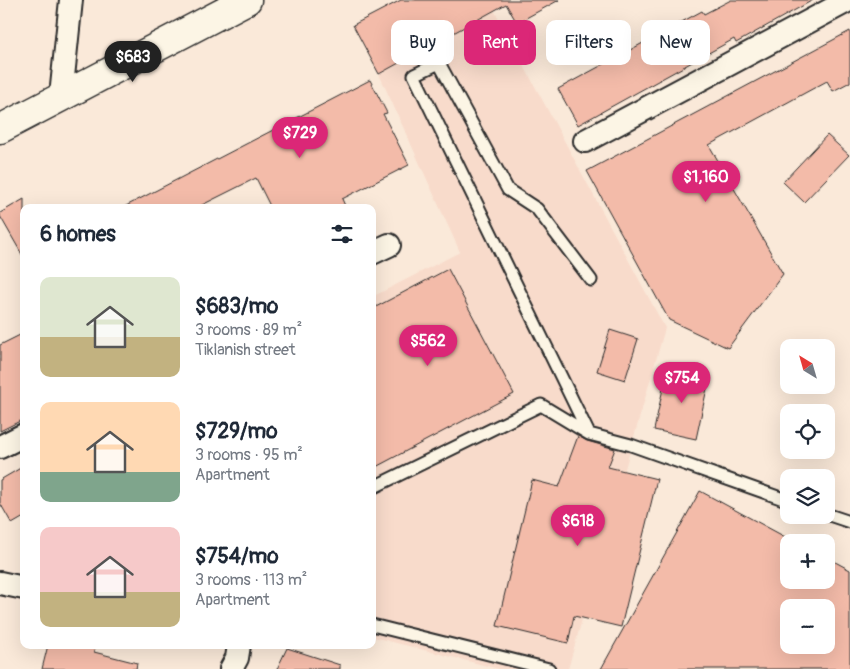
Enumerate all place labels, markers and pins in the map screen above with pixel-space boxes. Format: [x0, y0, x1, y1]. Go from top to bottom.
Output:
pin: $683 [103, 41, 163, 83]
pin: $729 [270, 116, 330, 159]
pin: $1,160 [665, 160, 747, 203]
pin: $562 [398, 324, 458, 367]
pin: $754 [652, 362, 712, 404]
pin: $618 [548, 504, 608, 547]

